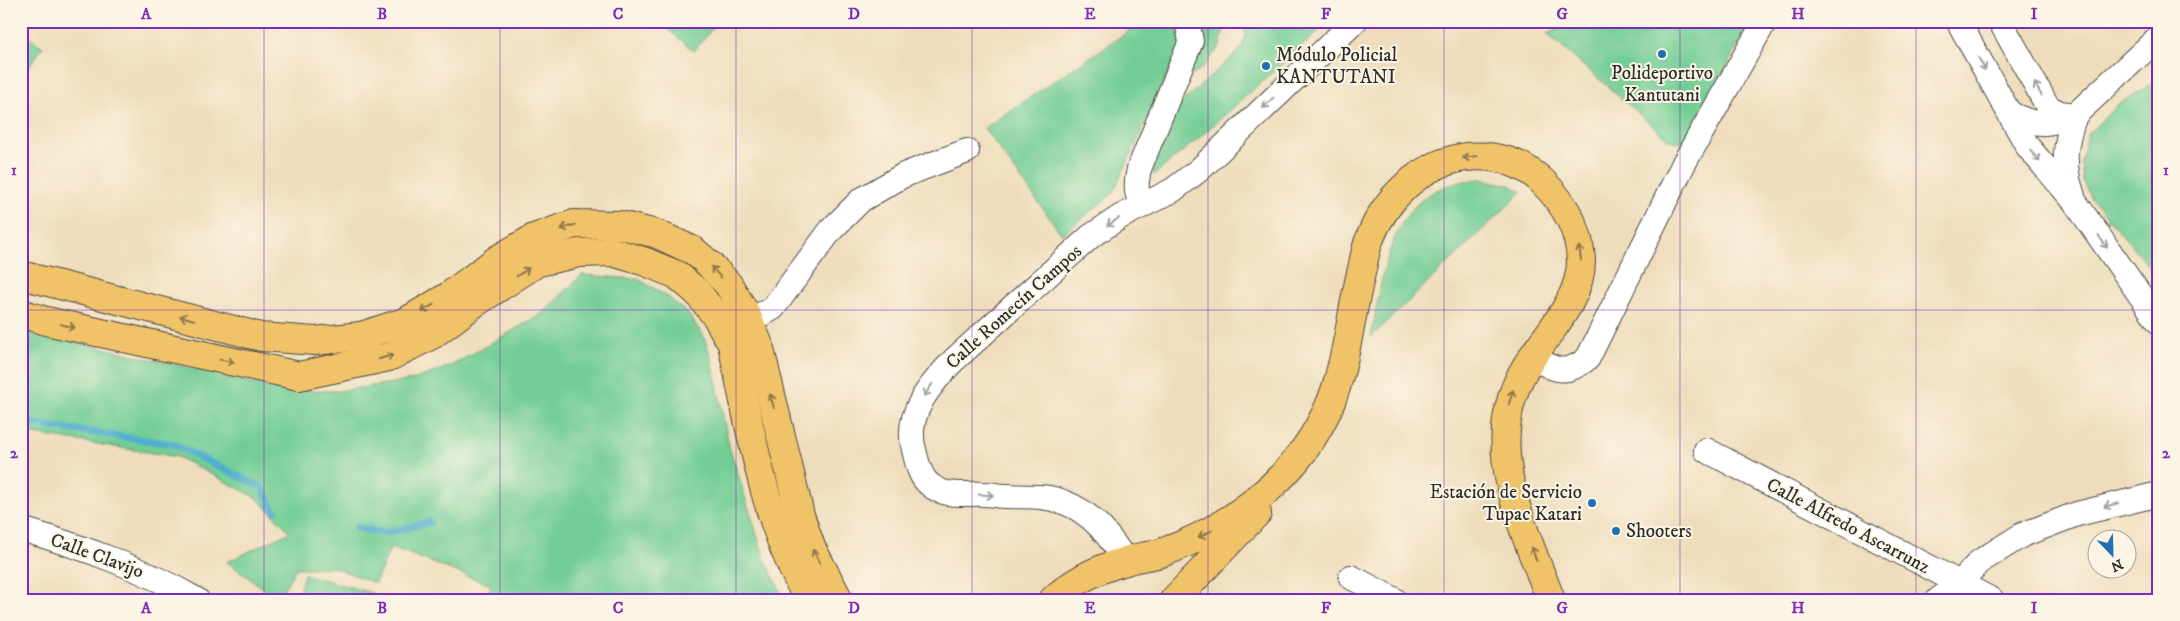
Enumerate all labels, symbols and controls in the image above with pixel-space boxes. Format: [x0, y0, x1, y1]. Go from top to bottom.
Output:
text: A [140, 4, 152, 24]
text: B [377, 4, 387, 24]
text: C [613, 4, 623, 24]
text: D [848, 4, 860, 24]
text: E [1084, 4, 1096, 24]
text: F [1321, 4, 1331, 24]
text: G [1556, 4, 1568, 24]
text: H [1791, 4, 1805, 24]
text: I [2031, 4, 2038, 24]
place label: Módulo Policial KANTUTANI [1276, 44, 1398, 89]
marker: Polideportivo Kantutani [1656, 48, 1668, 60]
one-way arrow [1978, 56, 1988, 70]
marker: Módulo Policial KANTUTANI [1260, 60, 1272, 72]
place label: Polideportivo Kantutani [1611, 62, 1713, 107]
one-way arrow [2033, 81, 2043, 96]
one-way arrow [1262, 97, 1275, 109]
one-way arrow [2030, 149, 2041, 162]
one-way arrow [1462, 152, 1478, 162]
text: 1 [11, 160, 17, 180]
text: 1 [2163, 160, 2169, 180]
one-way arrow [1106, 217, 1120, 227]
one-way arrow [560, 222, 576, 232]
one-way arrow [2098, 234, 2108, 248]
street label: Calle Romecín Campos [941, 240, 1087, 374]
one-way arrow [1575, 246, 1585, 262]
one-way arrow [711, 265, 722, 278]
one-way arrow [516, 267, 530, 277]
one-way arrow [422, 303, 436, 313]
one-way arrow [179, 313, 195, 322]
one-way arrow [60, 322, 76, 332]
one-way arrow [377, 352, 393, 362]
one-way arrow [218, 357, 234, 367]
one-way arrow [923, 382, 933, 396]
one-way arrow [1507, 389, 1517, 405]
one-way arrow [767, 393, 776, 409]
text: 2 [10, 443, 19, 463]
text: 2 [2162, 443, 2171, 463]
street label: Calle Alfredo Ascarrunz [1762, 473, 1934, 579]
place label: Estación de Servicio Tupac Katari [1430, 481, 1582, 526]
one-way arrow [978, 490, 994, 499]
marker: Estación de Servicio Tupac Katari [1586, 497, 1598, 509]
one-way arrow [2104, 501, 2120, 510]
place label: Shooters [1626, 520, 1692, 543]
marker: Shooters [1610, 525, 1622, 537]
north arrow [2088, 528, 2138, 578]
street label: Calle Clavijo [47, 529, 147, 583]
one-way arrow [1197, 529, 1212, 539]
one-way arrow [1529, 547, 1538, 562]
one-way arrow [811, 550, 821, 564]
text: N [2107, 555, 2125, 576]
text: A [140, 598, 152, 618]
text: B [377, 598, 387, 618]
text: C [613, 598, 623, 618]
text: D [848, 598, 860, 618]
text: E [1084, 598, 1096, 618]
text: F [1321, 598, 1331, 618]
text: G [1556, 598, 1568, 618]
text: H [1791, 598, 1805, 618]
text: I [2031, 598, 2038, 618]

